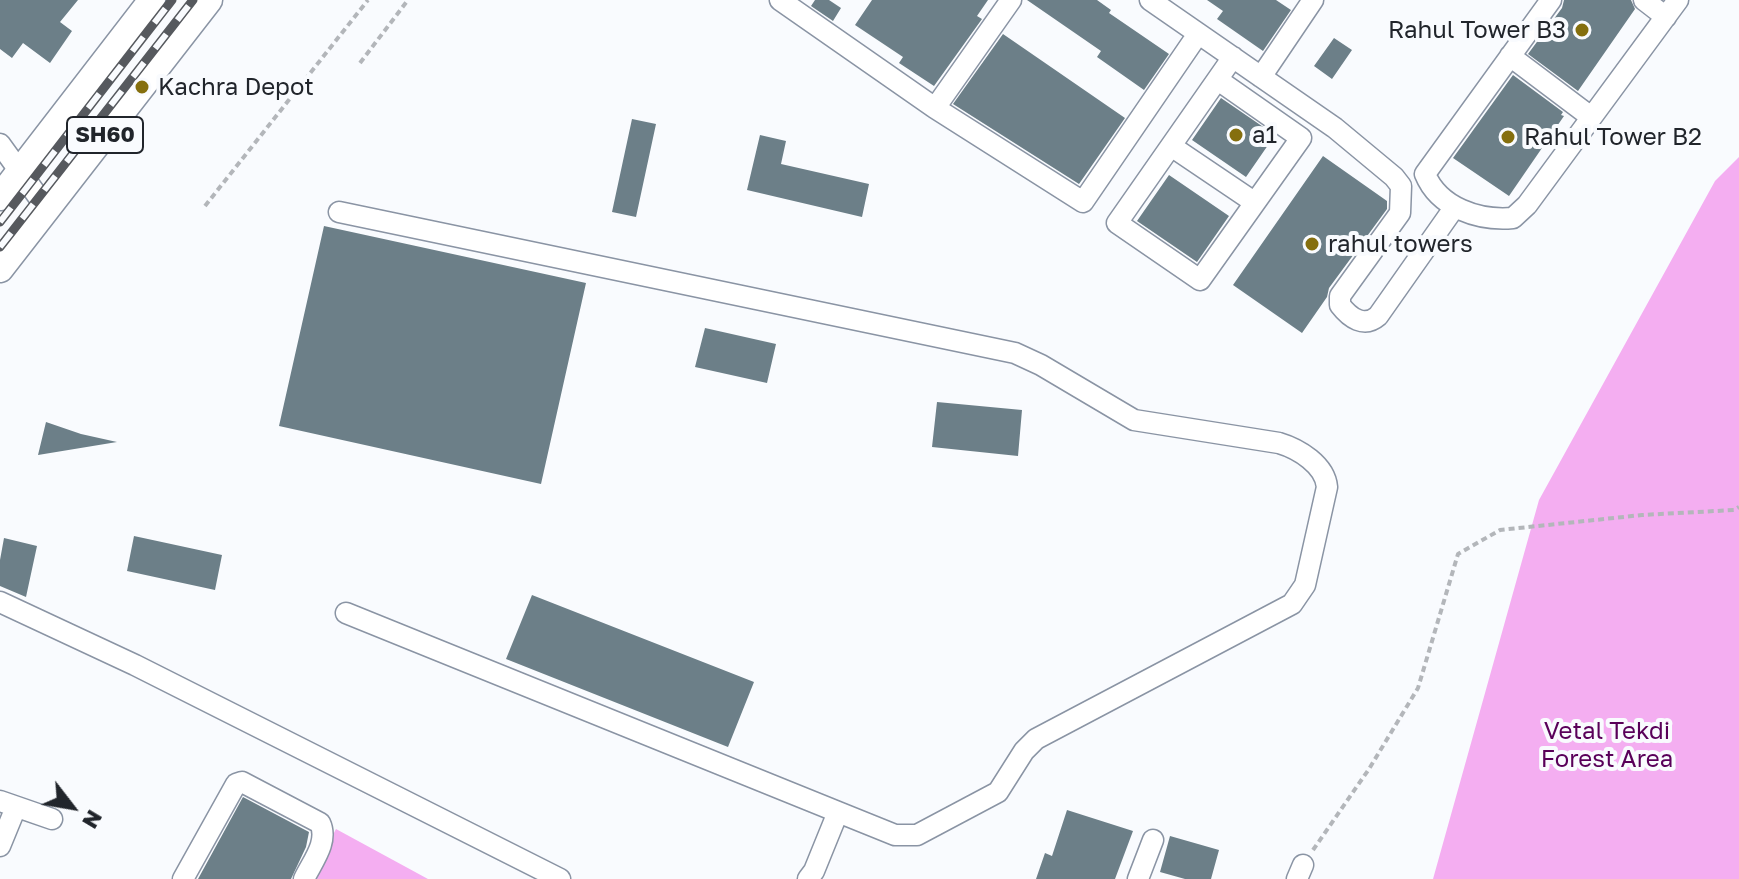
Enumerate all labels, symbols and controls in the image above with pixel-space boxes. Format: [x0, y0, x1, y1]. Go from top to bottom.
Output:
place label: Rahul Tower B3 [1388, 16, 1566, 44]
marker: Rahul Tower B3 [1573, 21, 1591, 39]
place label: Kachra Depot [158, 73, 314, 101]
marker: Kachra Depot [133, 78, 151, 96]
road number: SH60 [67, 117, 143, 153]
place label: a1 [1252, 121, 1277, 149]
place label: Rahul Tower B2 [1524, 123, 1702, 151]
marker: a1 [1227, 126, 1245, 144]
marker: Rahul Tower B2 [1499, 128, 1517, 146]
place label: rahul towers [1328, 230, 1473, 258]
marker: rahul towers [1303, 235, 1321, 253]
park label: Vetal Tekdi Forest Area [1541, 717, 1673, 773]
north arrow [32, 767, 112, 847]
text: N [77, 805, 109, 834]

